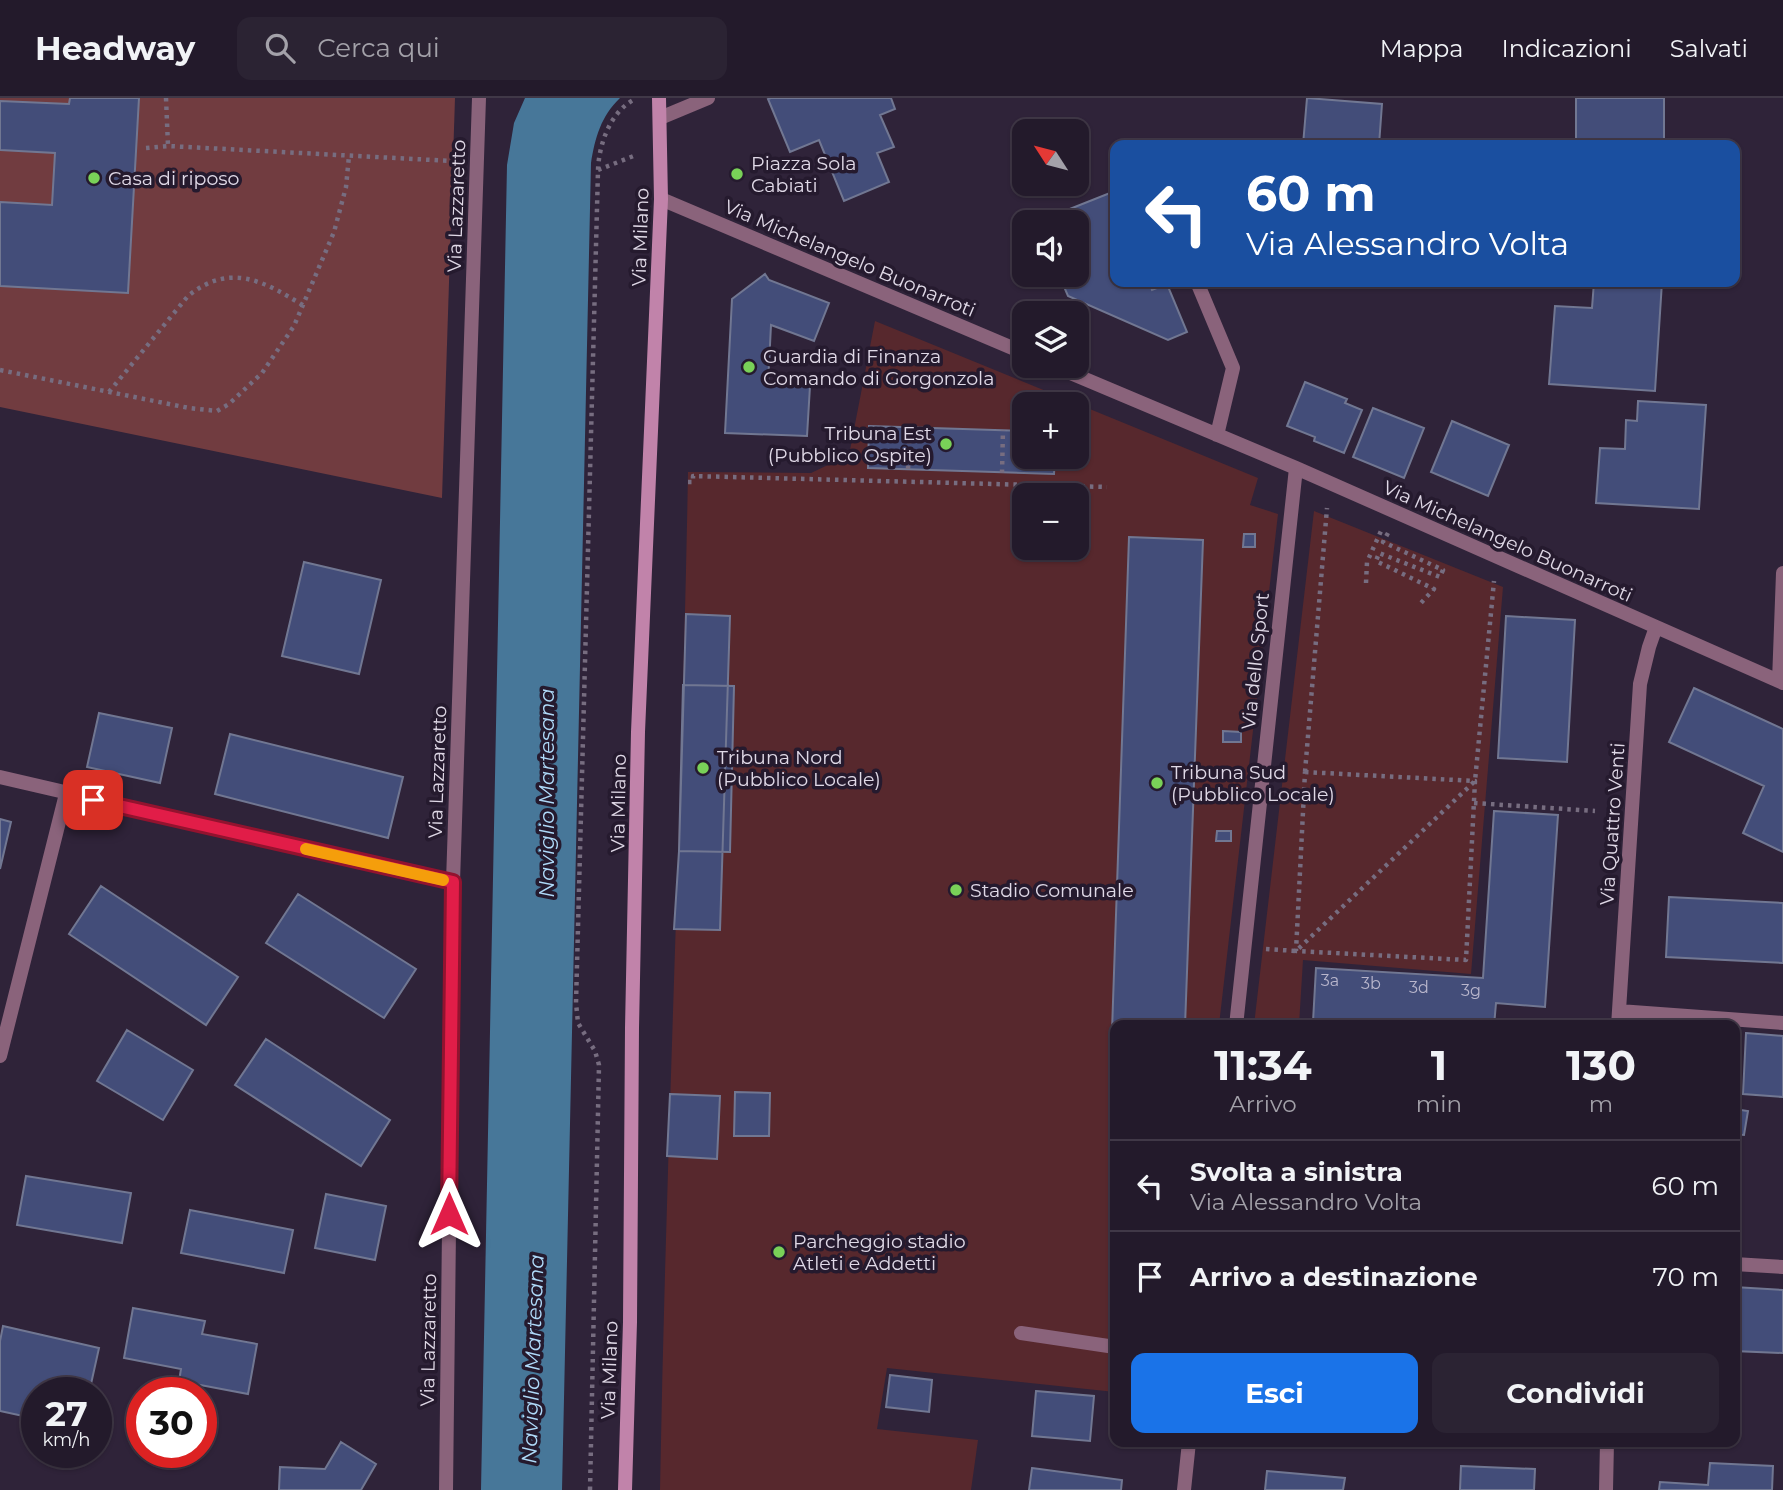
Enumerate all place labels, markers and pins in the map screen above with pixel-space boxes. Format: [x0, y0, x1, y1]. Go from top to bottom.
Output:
place label: Piazza Sola Cabiati [751, 152, 857, 197]
marker: Piazza Sola Cabiati [729, 166, 745, 182]
place label: Casa di riposo [108, 167, 240, 190]
marker: Casa di riposo [86, 170, 102, 186]
place label: Guardia di Finanza Comando di Gorgonzola [763, 345, 994, 390]
marker: Guardia di Finanza Comando di Gorgonzola [741, 359, 757, 375]
place label: Tribuna Est (Pubblico Ospite) [768, 422, 932, 467]
marker: Tribuna Est (Pubblico Ospite) [938, 436, 954, 452]
place label: Tribuna Nord (Pubblico Locale) [717, 746, 881, 791]
marker: Tribuna Nord (Pubblico Locale) [695, 760, 711, 776]
place label: Tribuna Sud (Pubblico Locale) [1171, 761, 1335, 806]
pin [63, 770, 123, 830]
marker: Tribuna Sud (Pubblico Locale) [1149, 775, 1165, 791]
place label: Stadio Comunale [970, 879, 1134, 902]
marker: Stadio Comunale [948, 882, 964, 898]
place label: Parcheggio stadio Atleti e Addetti [793, 1230, 966, 1275]
marker: Parcheggio stadio Atleti e Addetti [771, 1244, 787, 1260]

